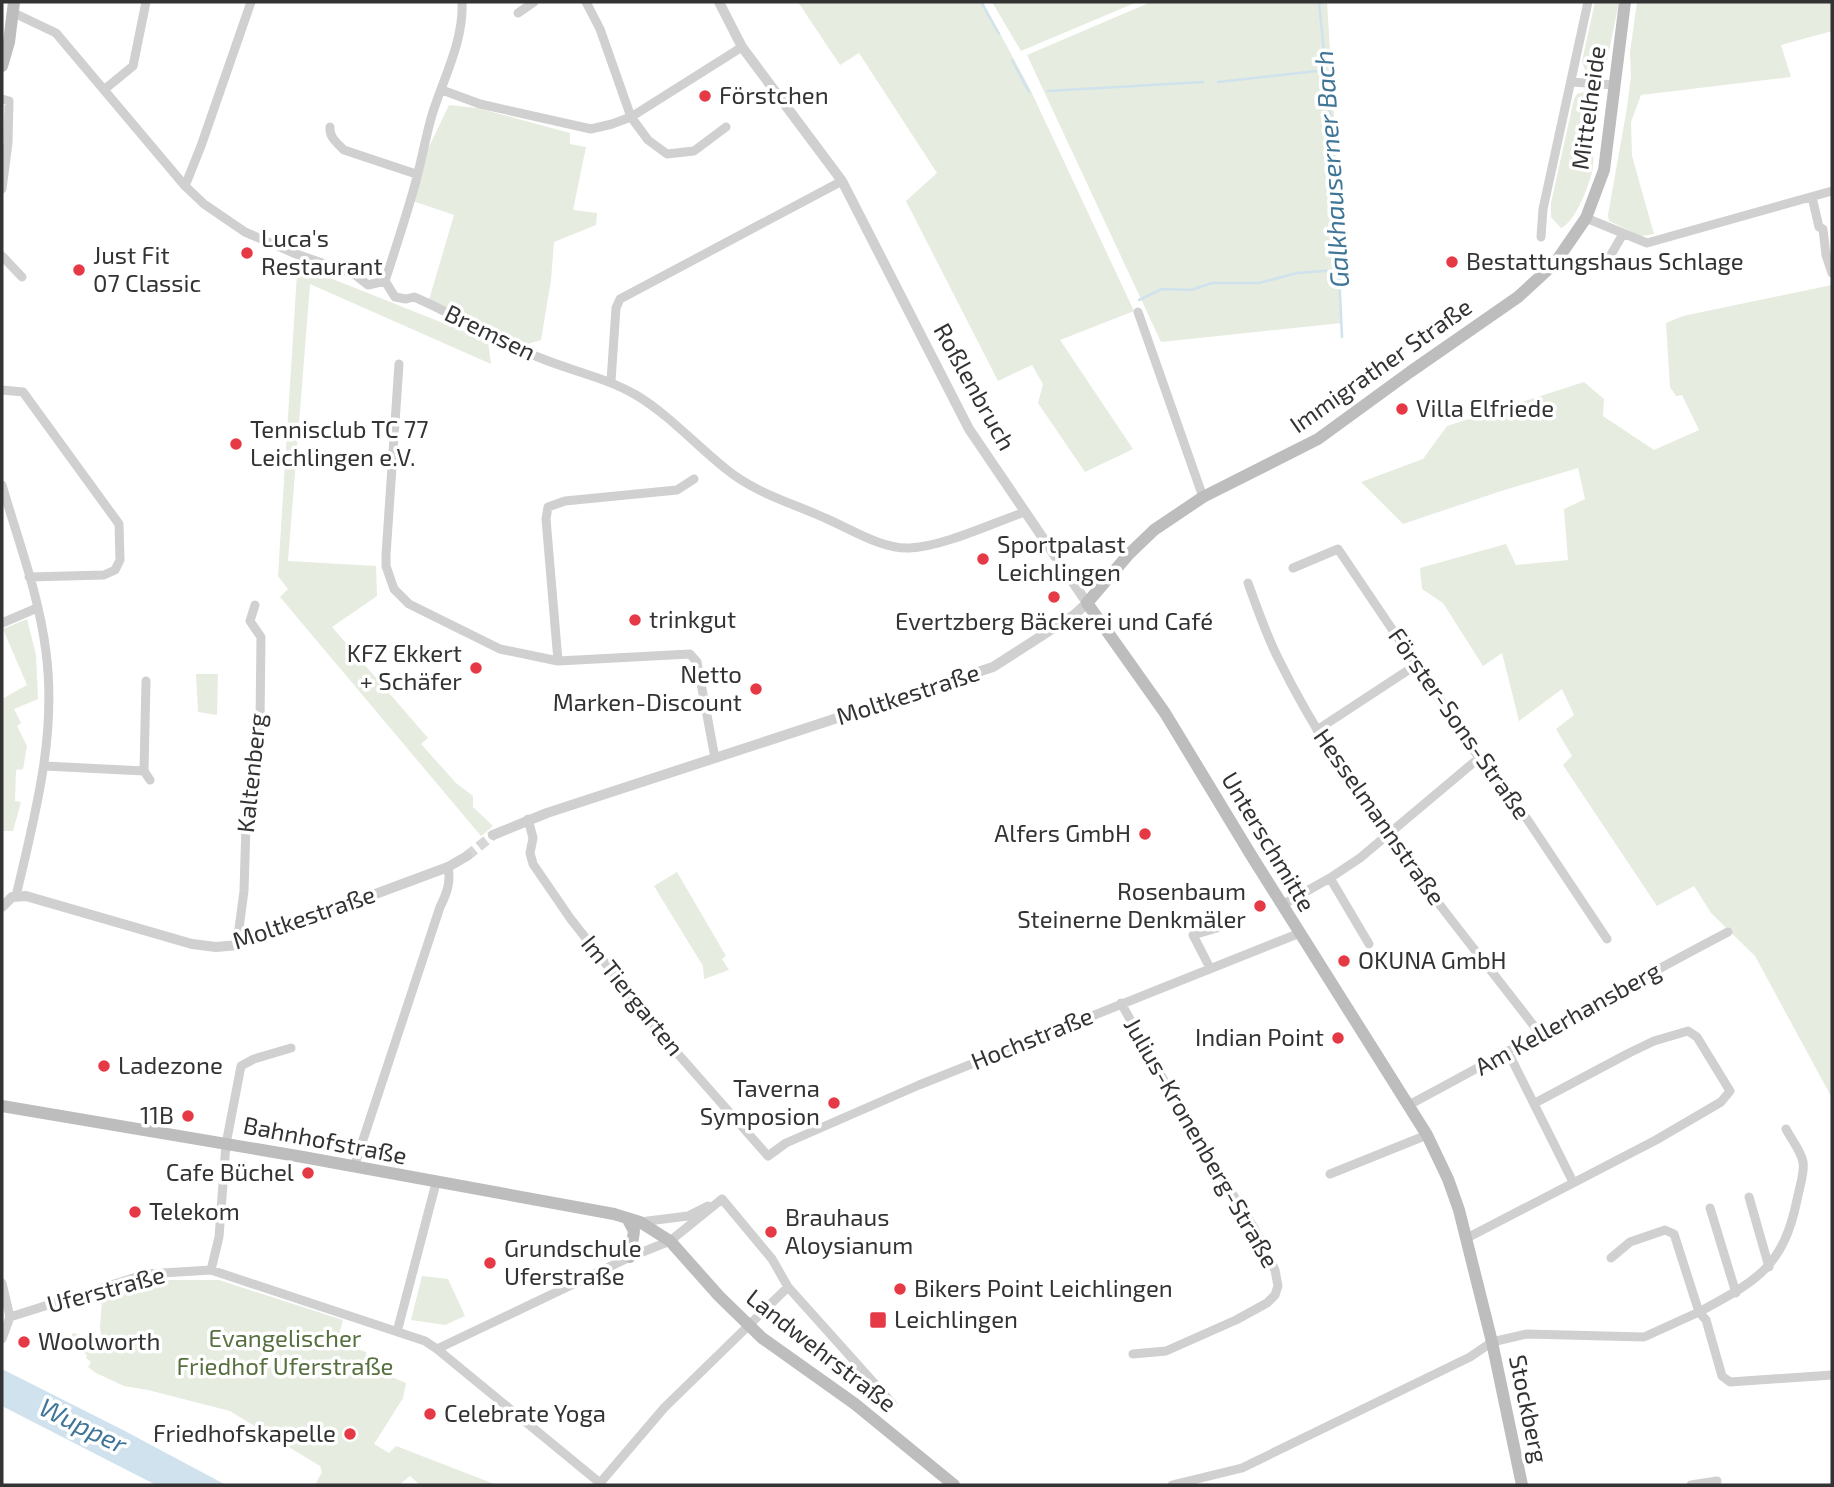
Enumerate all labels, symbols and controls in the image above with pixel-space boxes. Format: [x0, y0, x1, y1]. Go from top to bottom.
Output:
street label: Mittelheide [1564, 44, 1611, 172]
water label: Galkhauserner Bach [1307, 50, 1354, 289]
place label: Förstchen [719, 80, 829, 109]
marker: Förstchen [697, 88, 713, 104]
place label: Luca's Restaurant [261, 223, 383, 280]
place label: Just Fit 07 Classic [93, 240, 201, 297]
marker: Luca's Restaurant [239, 245, 255, 261]
place label: Bestattungshaus Schlage [1466, 246, 1744, 275]
marker: Bestattungshaus Schlage [1444, 254, 1460, 270]
marker: Just Fit 07 Classic [71, 262, 87, 278]
street label: Immigrather Straße [1284, 291, 1477, 438]
street label: Bremsen [441, 297, 541, 366]
street label: Roßlenbruch [928, 318, 1022, 455]
place label: Villa Elfriede [1416, 393, 1554, 422]
marker: Villa Elfriede [1394, 401, 1410, 417]
place label: Tennisclub TC 77 Leichlingen e.V. [250, 414, 428, 471]
marker: Tennisclub TC 77 Leichlingen e.V. [228, 436, 244, 452]
place label: Sportpalast Leichlingen [997, 529, 1126, 586]
marker: Sportpalast Leichlingen [975, 551, 991, 567]
marker: Evertzberg Bäckerei und Café [1046, 589, 1062, 605]
place label: trinkgut [649, 604, 736, 633]
place label: Evertzberg Bäckerei und Café [895, 606, 1213, 635]
marker: trinkgut [627, 612, 643, 628]
street label: Förster-Sons-Straße [1383, 622, 1537, 824]
place label: KFZ Ekkert + Schäfer [347, 638, 462, 695]
street label: Moltkestraße [832, 657, 983, 730]
place label: Netto Marken-Discount [553, 659, 742, 716]
marker: KFZ Ekkert + Schäfer [468, 660, 484, 676]
marker: Netto Marken-Discount [748, 681, 764, 697]
street label: Kaltenberg [230, 712, 271, 834]
street label: Hesselmannstraße [1309, 722, 1452, 910]
street label: Unterschmitte [1216, 766, 1322, 916]
place label: Alfers GmbH [994, 818, 1131, 847]
marker: Alfers GmbH [1137, 826, 1153, 842]
place label: Rosenbaum Steinerne Denkmäler [1017, 876, 1246, 933]
street label: Moltkestraße [228, 879, 379, 955]
marker: Rosenbaum Steinerne Denkmäler [1252, 898, 1268, 914]
street label: Im Tiergarten [576, 929, 691, 1061]
place label: OKUNA GmbH [1358, 945, 1507, 974]
marker: OKUNA GmbH [1336, 953, 1352, 969]
street label: Am Kellerhansberg [1469, 955, 1665, 1081]
street label: Hochstraße [966, 1000, 1096, 1075]
street label: Julius-Kronenberg-Straße [1119, 1012, 1286, 1272]
place label: Indian Point [1195, 1022, 1324, 1051]
marker: Indian Point [1330, 1030, 1346, 1046]
place label: Ladezone [118, 1050, 223, 1079]
marker: Ladezone [96, 1058, 112, 1074]
place label: Taverna Symposion [700, 1073, 820, 1130]
marker: Taverna Symposion [826, 1095, 842, 1111]
place label: 11B [140, 1100, 174, 1129]
marker: 11B [180, 1108, 196, 1124]
street label: Bahnhofstraße [241, 1109, 409, 1170]
place label: Cafe Büchel [166, 1157, 294, 1186]
marker: Cafe Büchel [300, 1165, 316, 1181]
place label: Telekom [149, 1196, 240, 1225]
place label: Brauhaus Aloysianum [785, 1202, 913, 1259]
marker: Telekom [127, 1204, 143, 1220]
marker: Brauhaus Aloysianum [763, 1224, 779, 1240]
place label: Grundschule Uferstraße [504, 1233, 642, 1290]
marker: Grundschule Uferstraße [482, 1255, 498, 1271]
street label: Uferstraße [44, 1259, 168, 1318]
place label: Bikers Point Leichlingen [914, 1273, 1173, 1302]
marker: Bikers Point Leichlingen [892, 1281, 908, 1297]
street label: Landwehrstraße [741, 1282, 903, 1417]
place label: Leichlingen [894, 1304, 1018, 1333]
marker: Leichlingen [868, 1310, 888, 1330]
park label: Evangelischer Friedhof Uferstraße [177, 1323, 393, 1380]
place label: Woolworth [38, 1326, 160, 1355]
marker: Woolworth [16, 1334, 32, 1350]
street label: Stockberg [1504, 1352, 1555, 1465]
water label: Wupper [35, 1390, 133, 1459]
place label: Celebrate Yoga [444, 1398, 606, 1427]
marker: Celebrate Yoga [422, 1406, 438, 1422]
place label: Friedhofskapelle [153, 1418, 336, 1447]
marker: Friedhofskapelle [342, 1426, 358, 1442]

